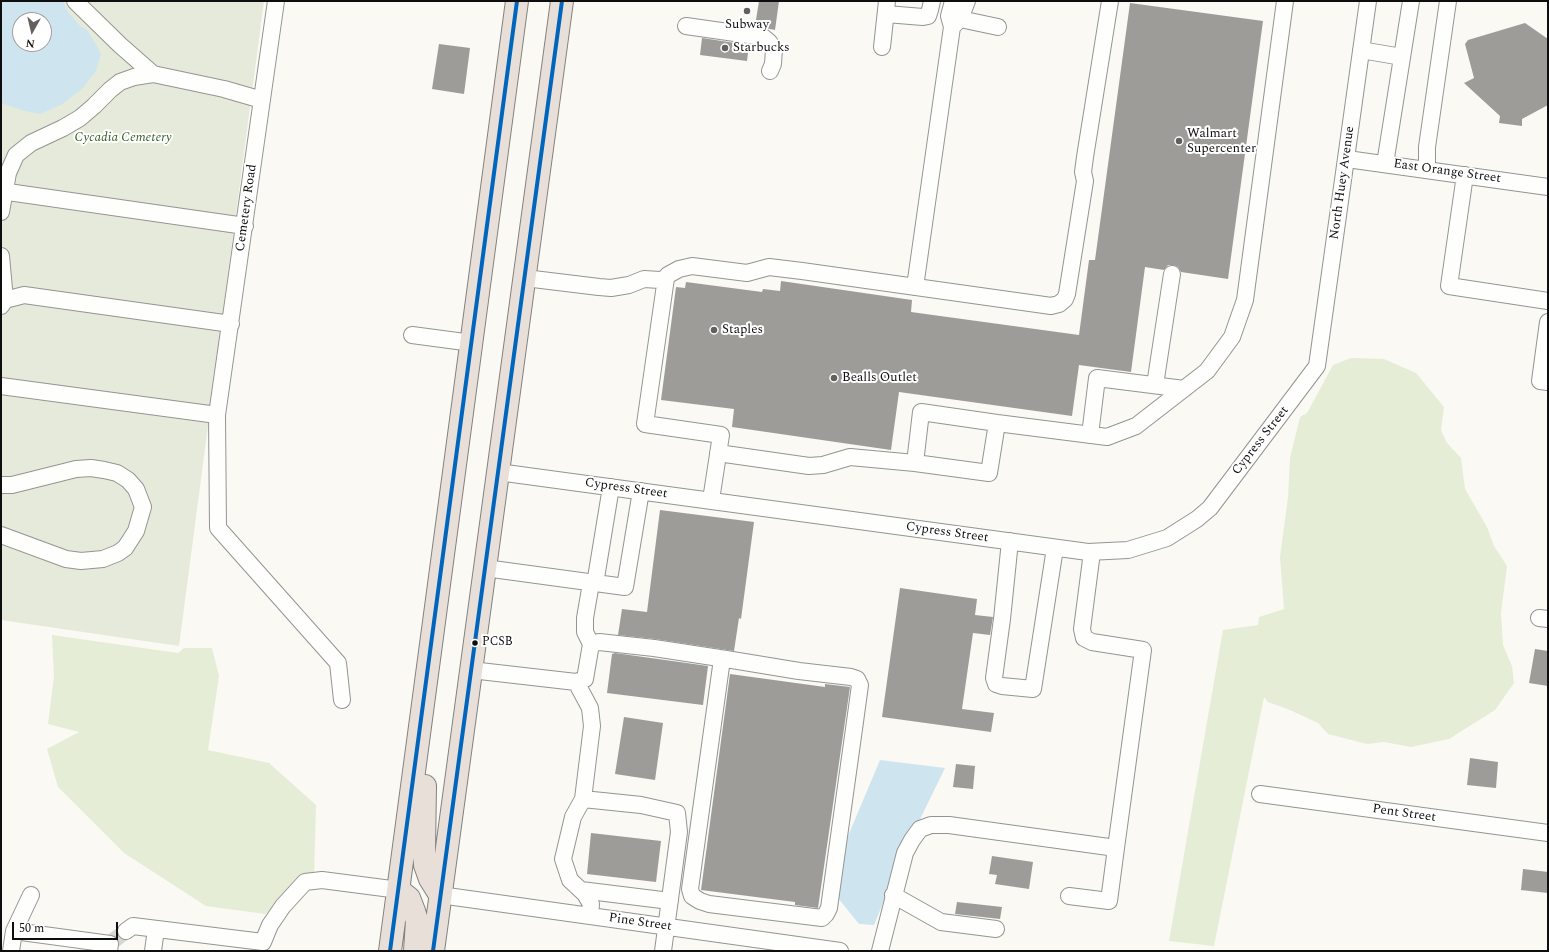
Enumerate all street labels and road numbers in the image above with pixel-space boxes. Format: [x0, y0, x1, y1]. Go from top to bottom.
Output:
street label: North Huey Avenue [1327, 125, 1359, 241]
street label: East Orange Street [1392, 157, 1502, 187]
street label: Cemetery Road [233, 163, 261, 253]
street label: Cypress Street [1229, 404, 1293, 478]
street label: Cypress Street [584, 476, 668, 502]
street label: Cypress Street [905, 520, 989, 546]
street label: Pent Street [1371, 802, 1437, 826]
street label: Pine Street [607, 911, 673, 935]

